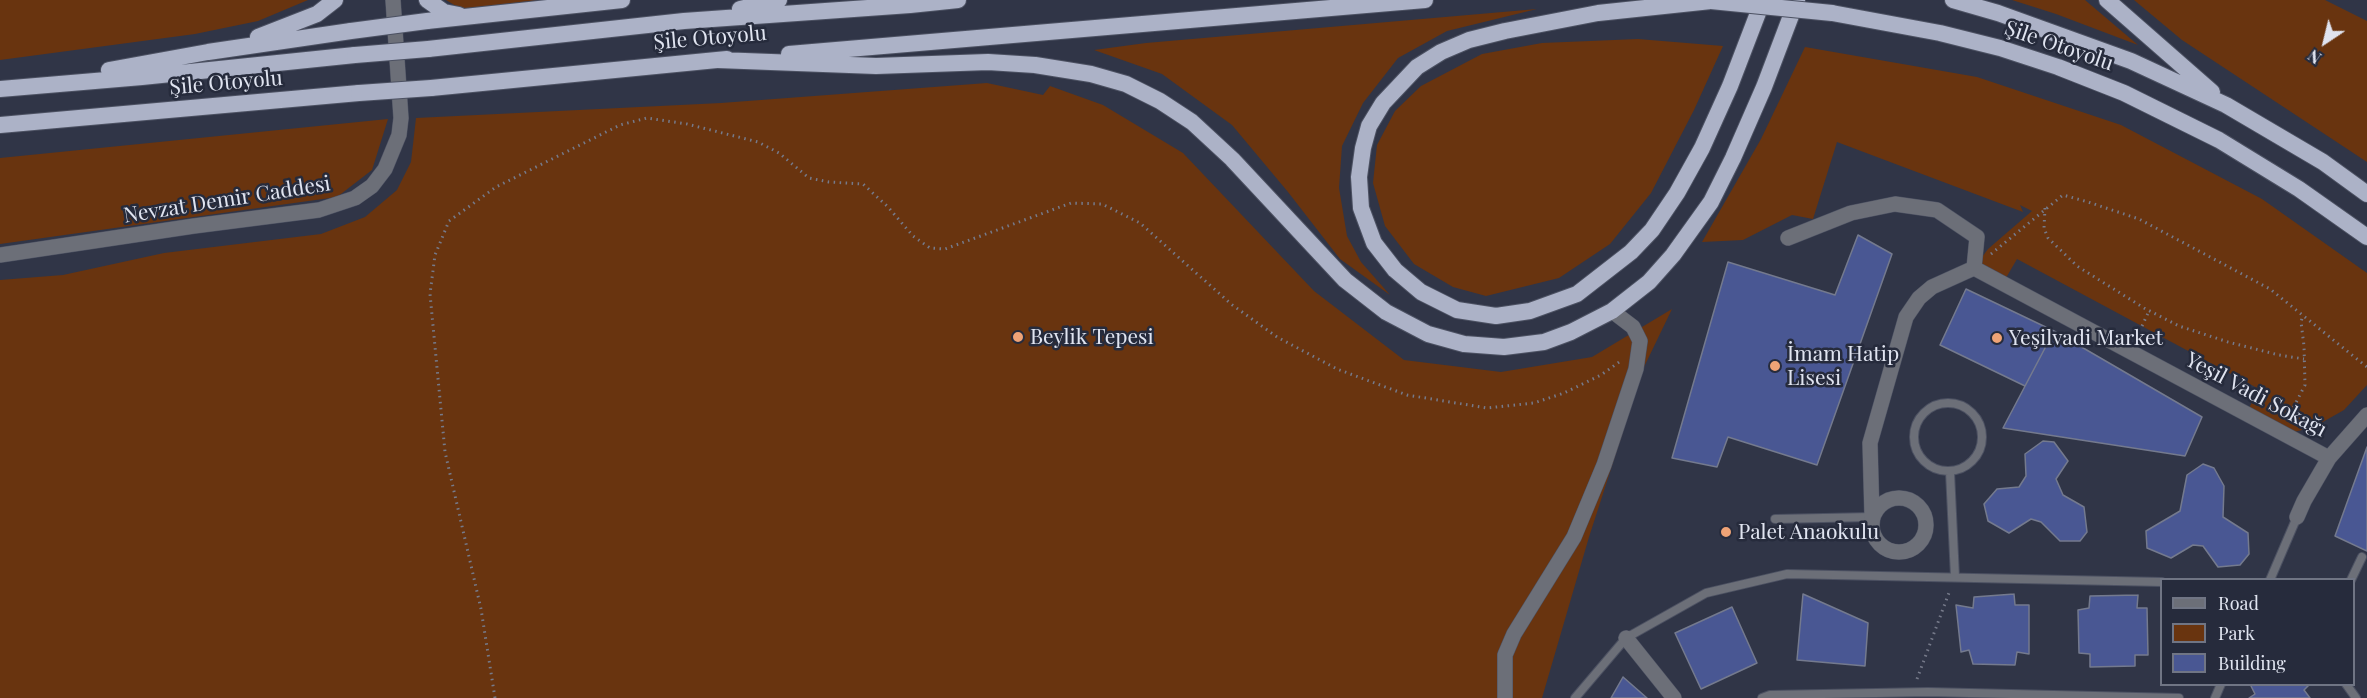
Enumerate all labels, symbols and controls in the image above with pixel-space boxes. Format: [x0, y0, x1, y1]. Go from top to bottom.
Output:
north arrow [2295, 12, 2355, 72]
street label: Şile Otoyolu [2001, 16, 2117, 76]
street label: Şile Otoyolu [652, 21, 768, 55]
text: N [2304, 45, 2325, 69]
street label: Şile Otoyolu [168, 66, 284, 100]
street label: Nevzat Demir Caddesi [122, 171, 332, 229]
place label: Beylik Tepesi [1030, 324, 1154, 350]
place label: Yeşilvadi Market [2009, 325, 2163, 351]
marker: Beylik Tepesi [1011, 330, 1025, 344]
marker: Yeşilvadi Market [1990, 331, 2004, 345]
place label: İmam Hatip Lisesi [1787, 341, 1899, 391]
street label: Yeşil Vadi Sokağı [2181, 347, 2331, 443]
marker: İmam Hatip Lisesi [1768, 359, 1782, 373]
place label: Palet Anaokulu [1738, 519, 1879, 545]
marker: Palet Anaokulu [1719, 525, 1733, 539]
legend [2160, 578, 2355, 686]
text: Road [2218, 591, 2259, 615]
text: Park [2218, 621, 2255, 645]
text: Building [2218, 651, 2286, 675]

